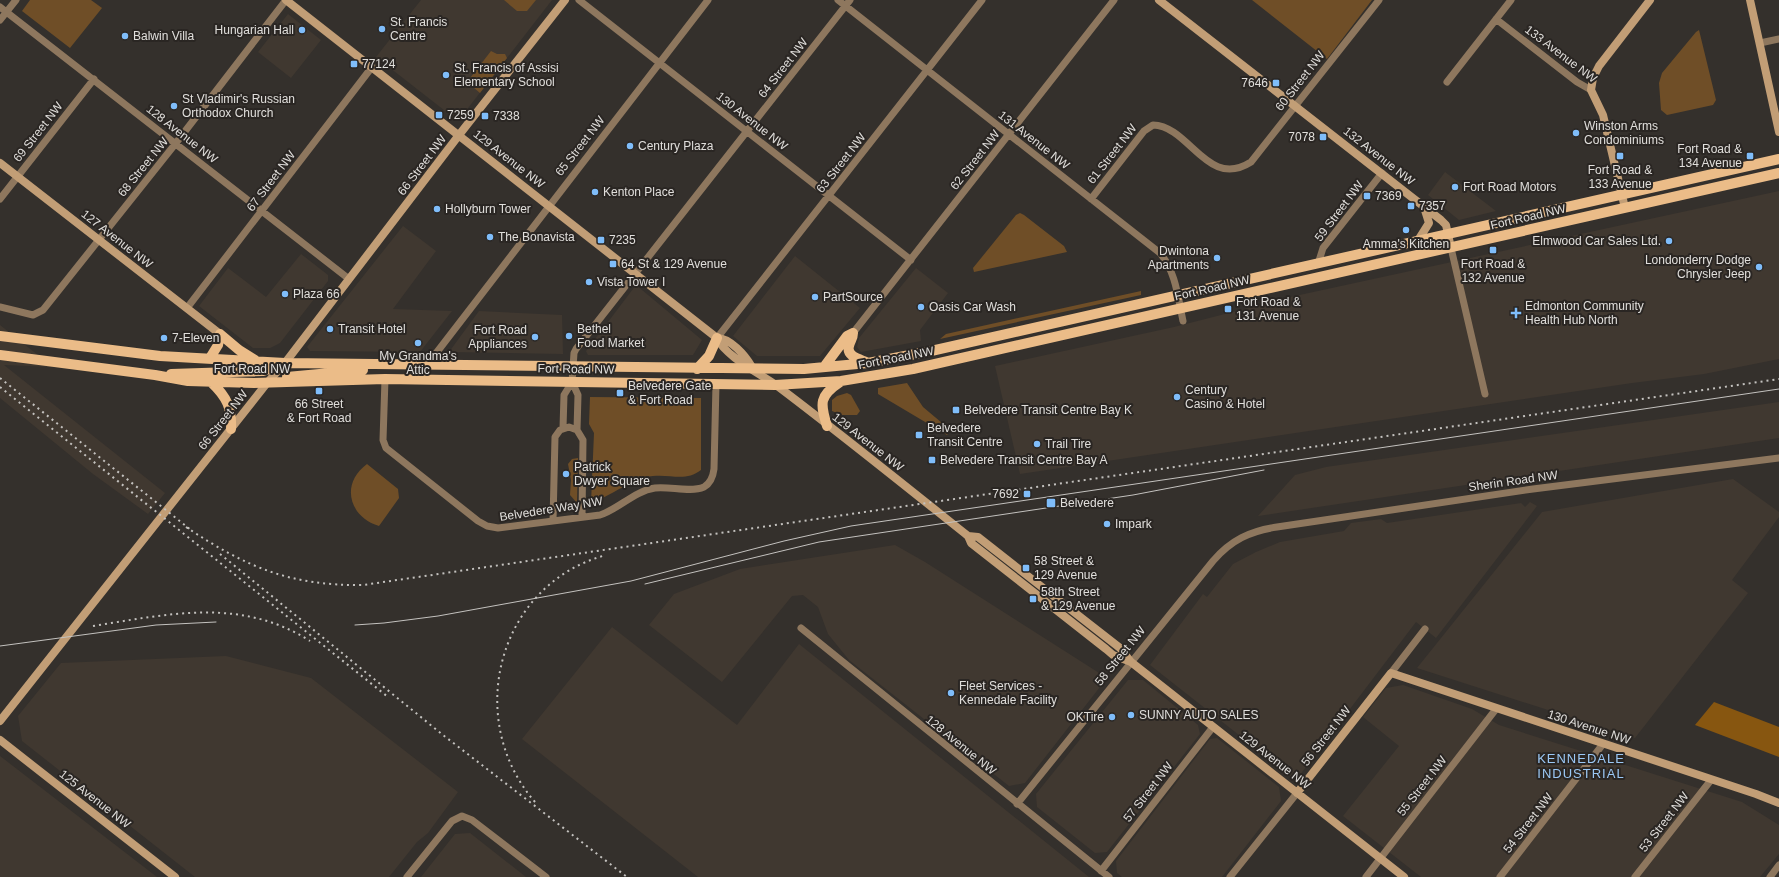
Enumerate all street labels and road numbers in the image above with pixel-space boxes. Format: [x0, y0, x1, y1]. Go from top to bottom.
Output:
street label: 133 Avenue NW [1522, 22, 1600, 86]
street label: 64 Street NW [755, 35, 811, 101]
street label: 60 Street NW [1272, 48, 1328, 114]
street label: 130 Avenue NW [714, 89, 791, 154]
street label: 69 Street NW [10, 99, 66, 165]
street label: 128 Avenue NW [144, 102, 221, 167]
street label: 131 Avenue NW [996, 108, 1073, 173]
street label: 65 Street NW [552, 113, 608, 179]
street label: 61 Street NW [1084, 121, 1140, 187]
street label: 132 Avenue NW [1341, 124, 1418, 189]
street label: 129 Avenue NW [471, 127, 548, 192]
street label: 62 Street NW [947, 127, 1003, 193]
street label: 63 Street NW [813, 130, 869, 196]
street label: 66 Street NW [395, 131, 450, 198]
street label: 68 Street NW [115, 134, 172, 199]
street label: 67 Street NW [244, 147, 299, 214]
street label: 59 Street NW [1312, 177, 1367, 244]
street label: Fort Road NW [1489, 201, 1568, 232]
street label: 127 Avenue NW [79, 207, 156, 272]
street label: Fort Road NW [1173, 272, 1252, 303]
street label: Fort Road NW [857, 344, 936, 372]
street label: Fort Road NW [538, 361, 615, 377]
street label: Fort Road NW [214, 362, 291, 376]
street label: 66 Street NW [195, 387, 251, 453]
street label: 129 Avenue NW [830, 410, 907, 475]
street label: Sherin Road NW [1467, 468, 1559, 494]
street label: Belvedere Way NW [498, 494, 604, 524]
street label: 58 Street NW [1092, 623, 1149, 688]
street label: 56 Street NW [1298, 703, 1354, 769]
street label: 130 Avenue NW [1546, 707, 1633, 747]
street label: 128 Avenue NW [923, 712, 1000, 778]
street label: 129 Avenue NW [1237, 728, 1314, 793]
street label: 55 Street NW [1394, 753, 1450, 819]
street label: 57 Street NW [1120, 759, 1176, 825]
street label: 125 Avenue NW [57, 767, 134, 832]
street label: 53 Street NW [1636, 789, 1692, 855]
street label: 54 Street NW [1500, 790, 1556, 856]

